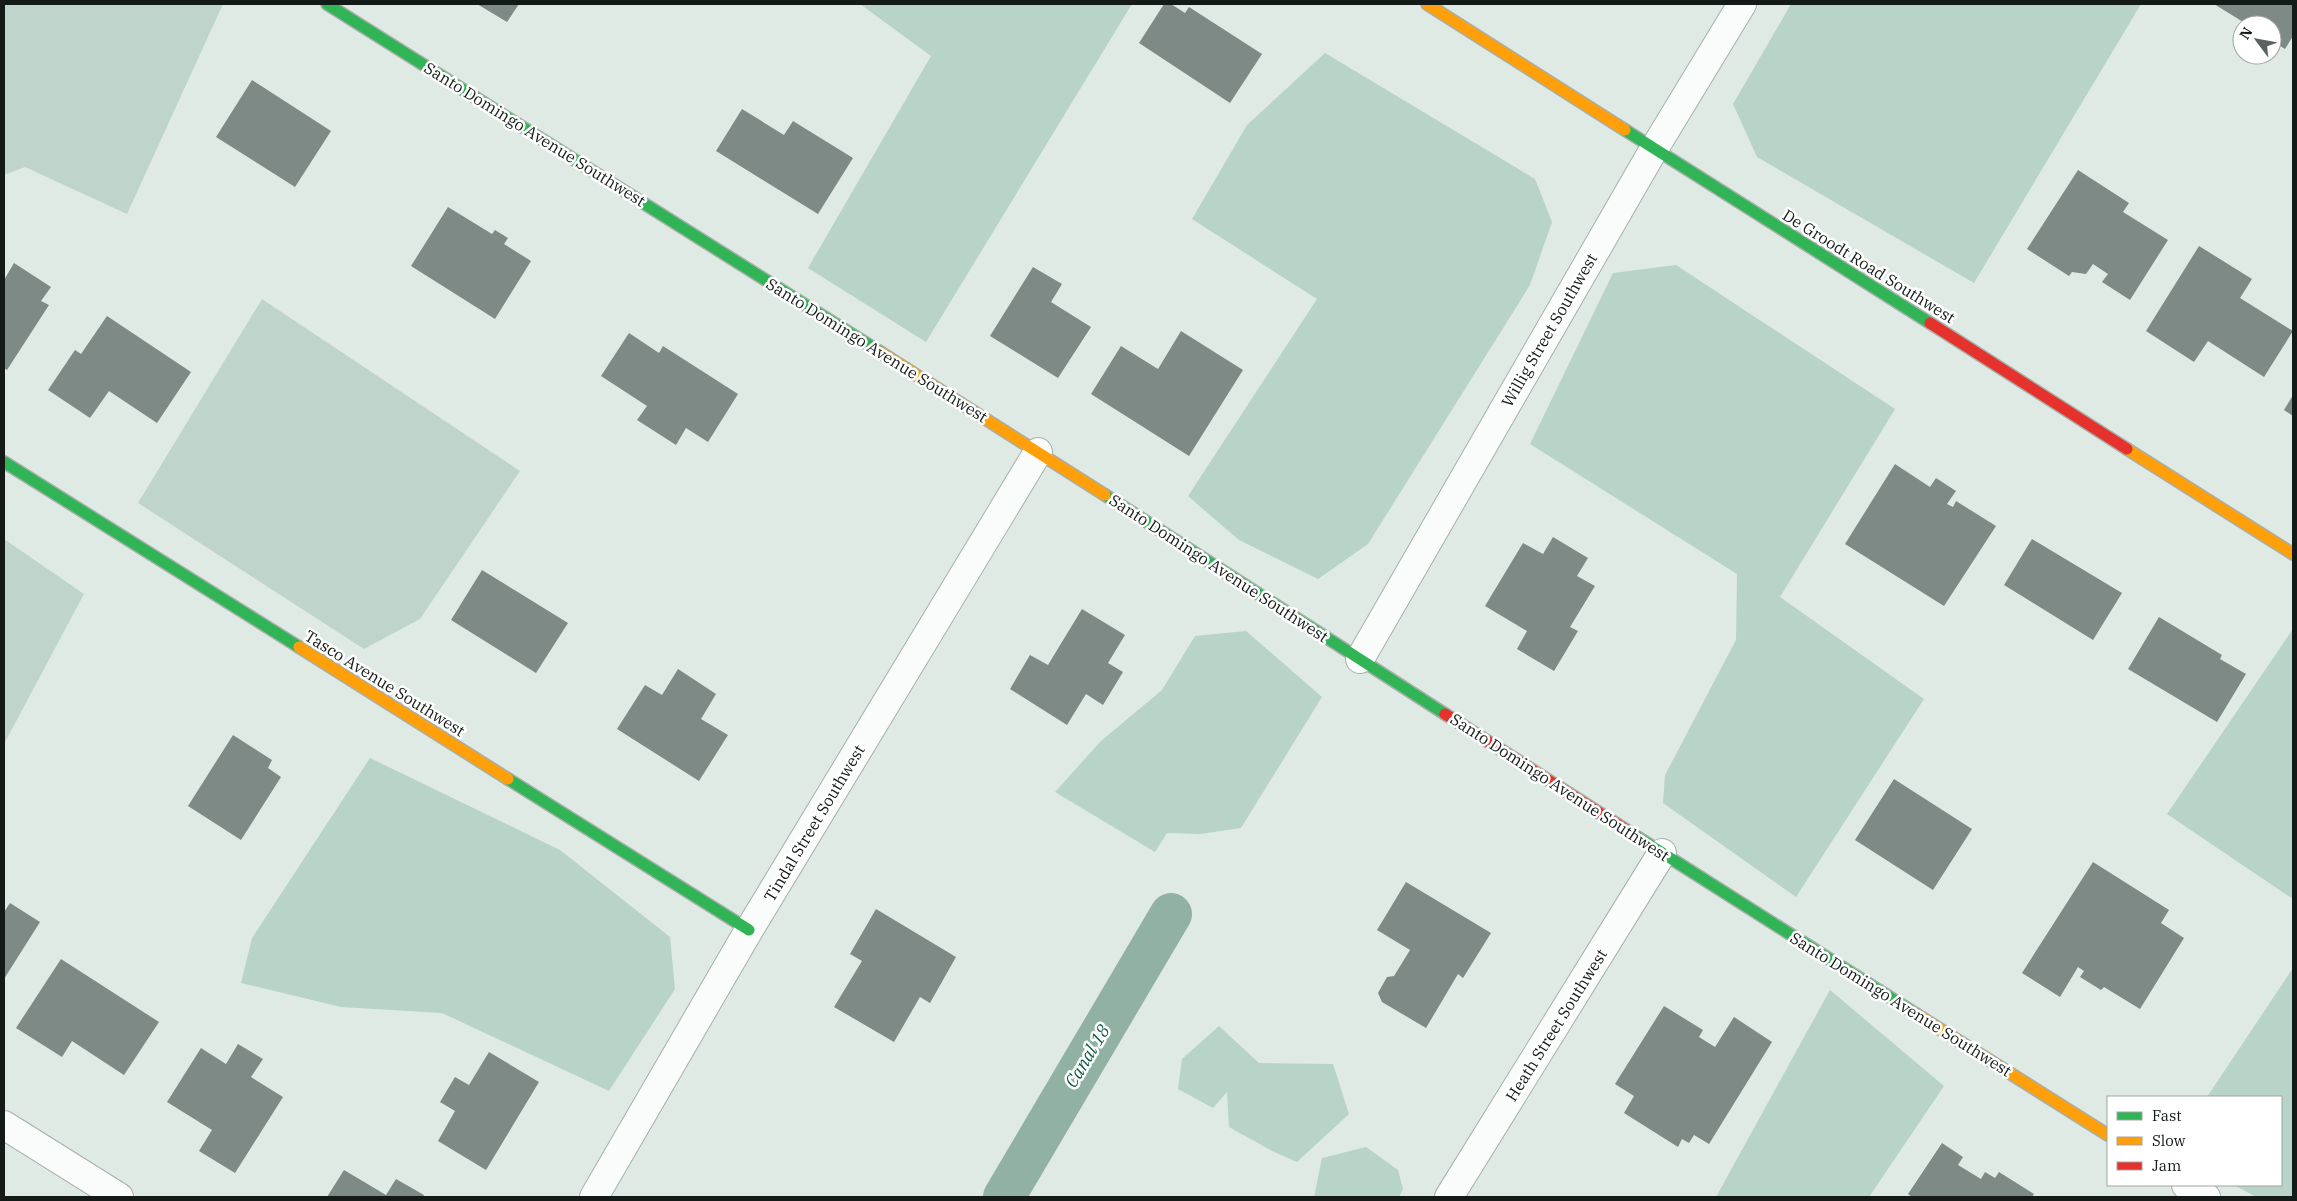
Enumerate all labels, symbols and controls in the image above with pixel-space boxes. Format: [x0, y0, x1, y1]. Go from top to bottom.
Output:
north arrow [2232, 15, 2282, 65]
text: N [2235, 24, 2257, 43]
street label: Santo Domingo Avenue Southwest [421, 57, 650, 211]
street label: De Groodt Road Southwest [1779, 205, 1959, 328]
street label: Willig Street Southwest [1497, 249, 1601, 410]
street label: Santo Domingo Avenue Southwest [763, 273, 992, 427]
street label: Santo Domingo Avenue Southwest [1106, 490, 1332, 647]
street label: Tasco Avenue Southwest [301, 625, 469, 741]
street label: Santo Domingo Avenue Southwest [1447, 709, 1673, 866]
street label: Tindal Street Southwest [759, 741, 869, 905]
street label: Santo Domingo Avenue Southwest [1787, 927, 2016, 1081]
street label: Heath Street Southwest [1501, 945, 1611, 1105]
water label: Canal 18 [1059, 1020, 1115, 1091]
legend [2107, 1096, 2282, 1186]
text: Fast [2152, 1106, 2182, 1125]
text: Slow [2152, 1131, 2186, 1150]
text: Jam [2152, 1156, 2181, 1175]

